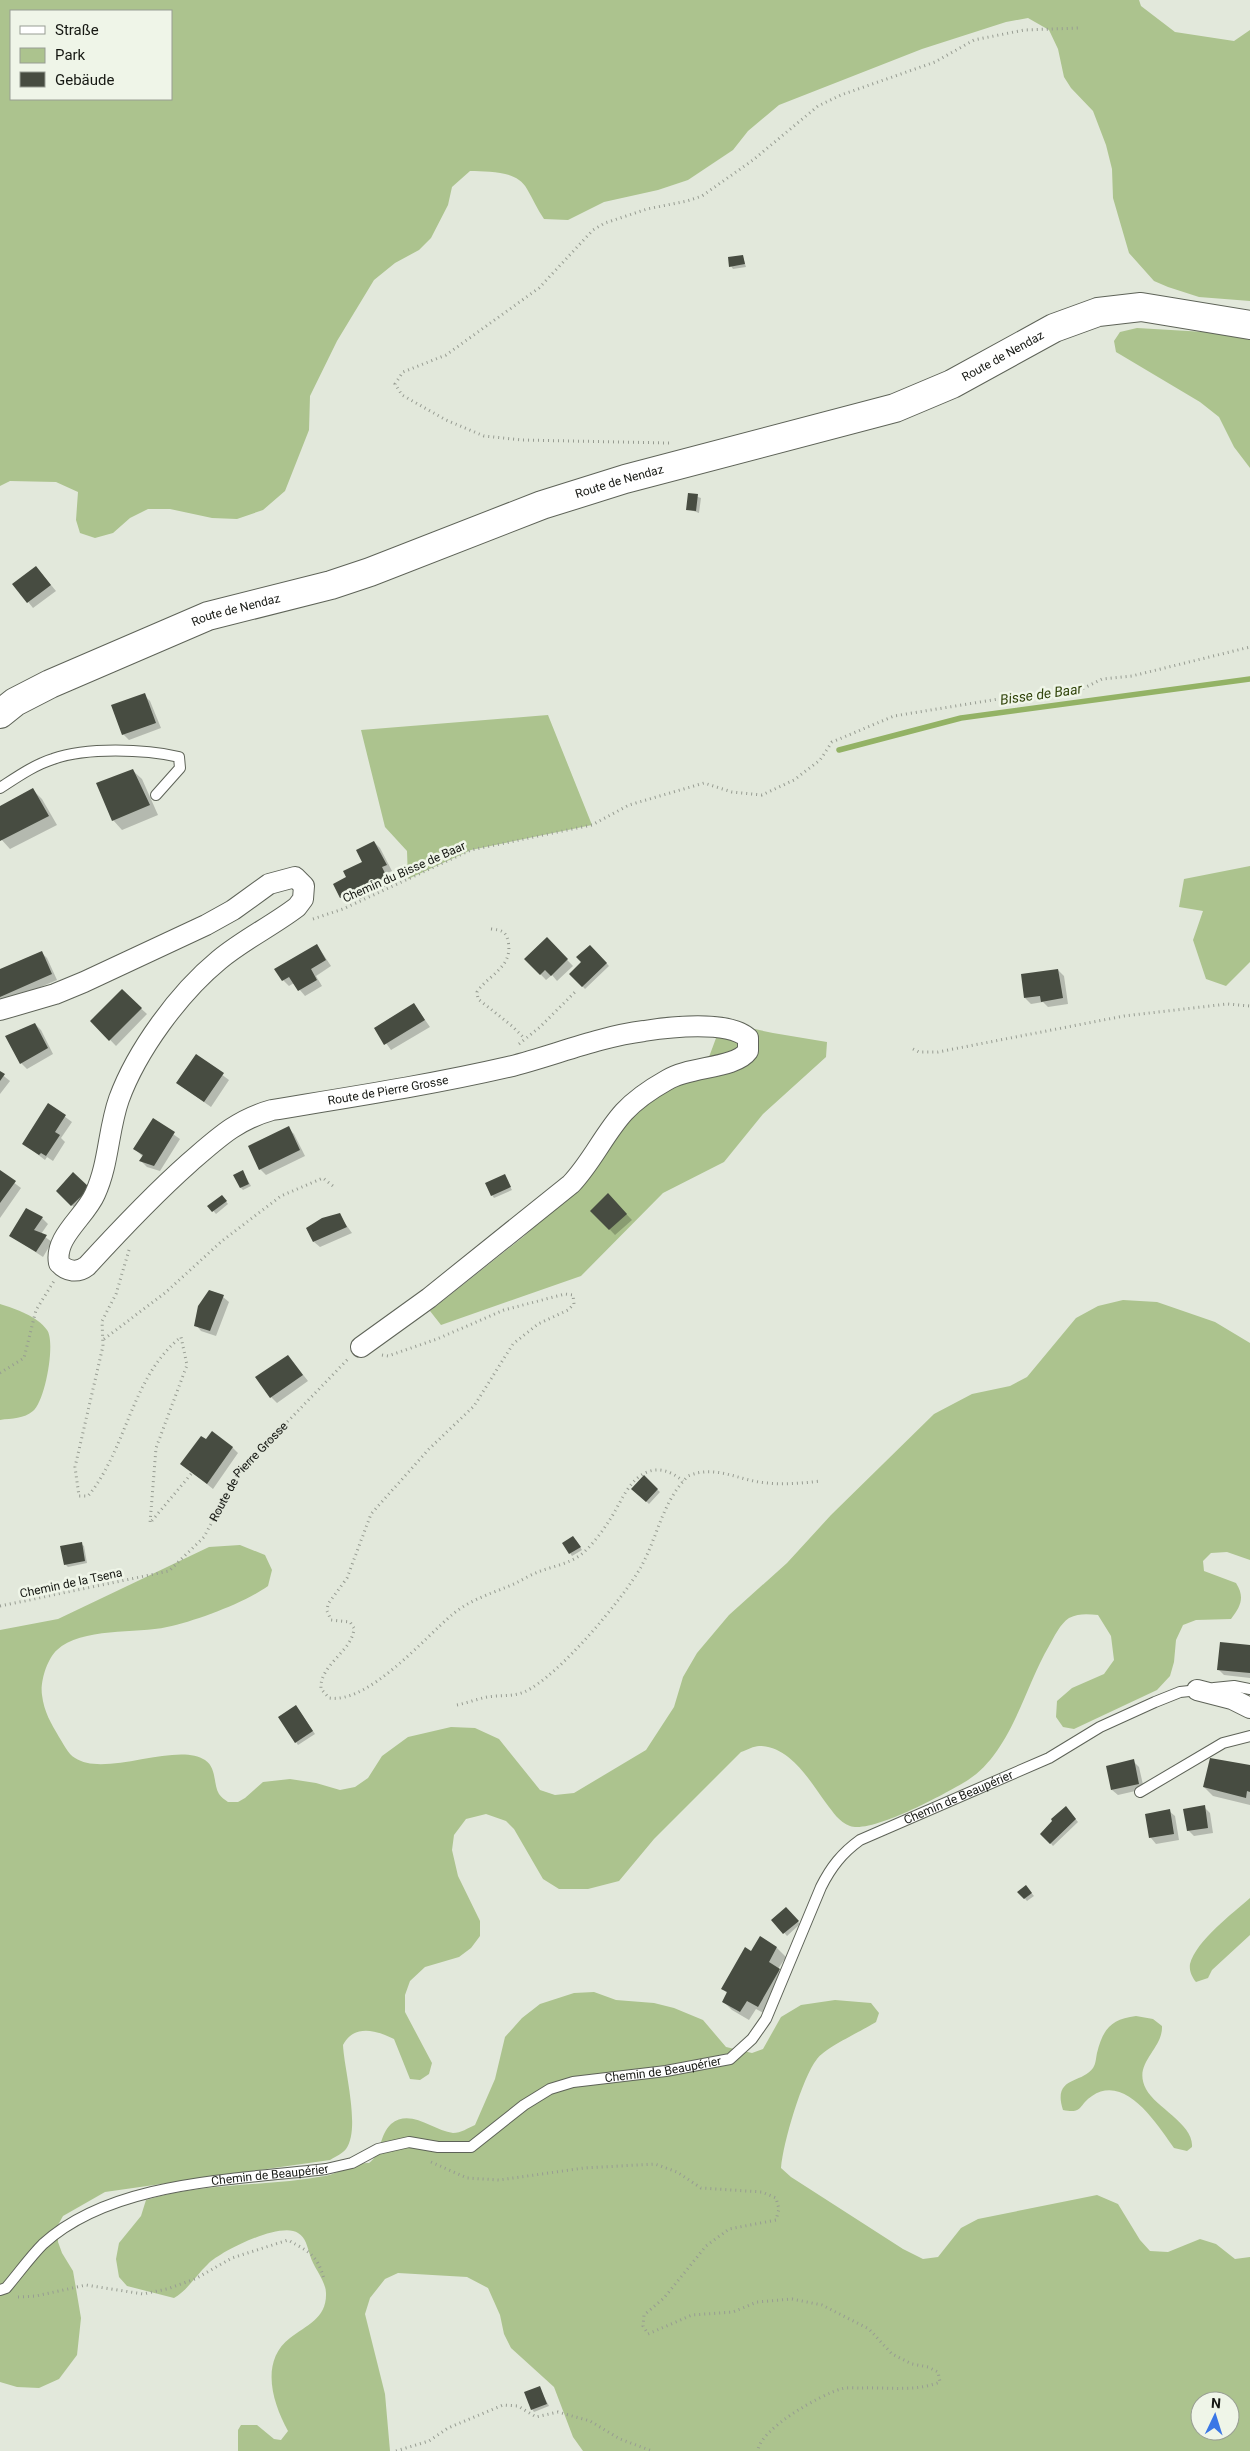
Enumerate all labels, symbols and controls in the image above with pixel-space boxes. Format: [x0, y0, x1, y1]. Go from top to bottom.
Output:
legend [10, 10, 172, 100]
text: Straße [55, 21, 99, 39]
text: Park [55, 46, 86, 64]
text: Gebäude [55, 71, 114, 89]
street label: Route de Nendaz [959, 328, 1046, 384]
street label: Route de Nendaz [574, 462, 665, 501]
street label: Route de Nendaz [189, 591, 282, 629]
water label: Bisse de Baar [999, 680, 1083, 708]
street label: Chemin du Bisse de Baar [340, 839, 468, 905]
street label: Route de Pierre Grosse [327, 1073, 450, 1108]
street label: Route de Pierre Grosse [206, 1419, 290, 1524]
street label: Chemin de la Tsena [19, 1565, 123, 1601]
street label: Chemin de Beaupérier [902, 1767, 1015, 1827]
street label: Chemin de Beaupérier [604, 2054, 722, 2085]
street label: Chemin de Beaupérier [210, 2162, 330, 2188]
north arrow [1190, 2391, 1240, 2441]
text: N [1210, 2395, 1221, 2411]

